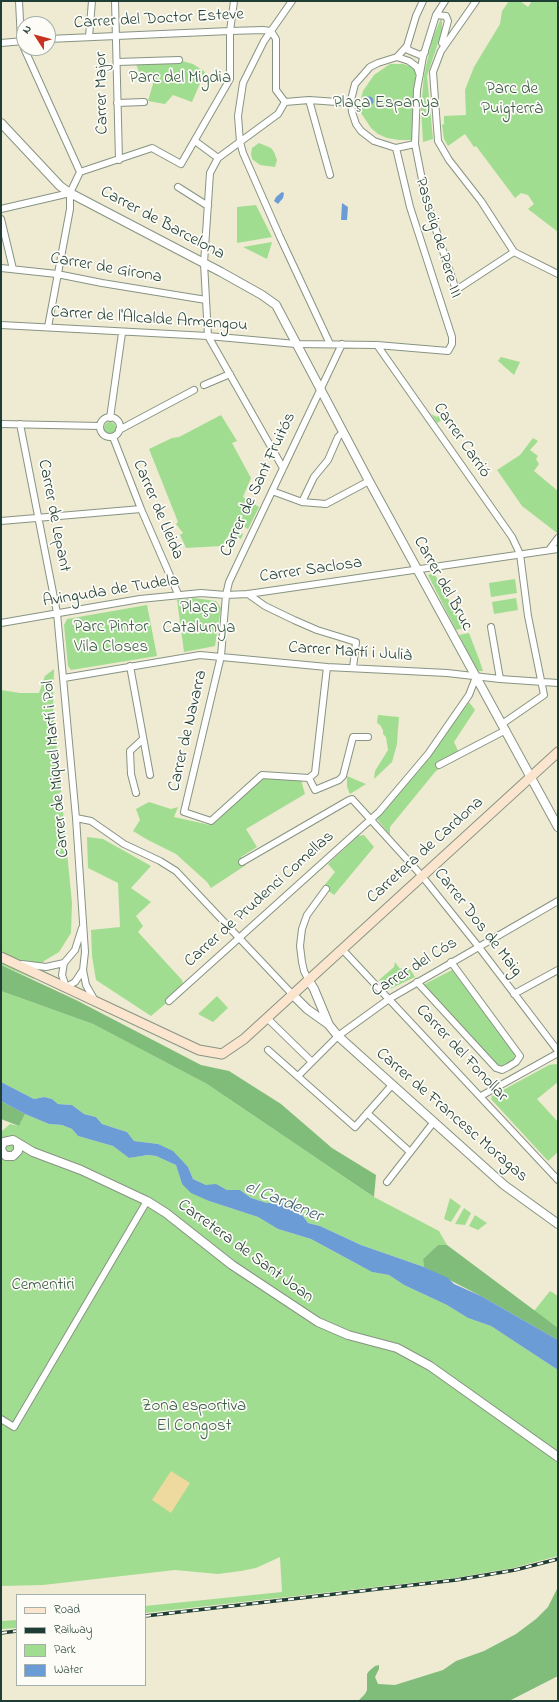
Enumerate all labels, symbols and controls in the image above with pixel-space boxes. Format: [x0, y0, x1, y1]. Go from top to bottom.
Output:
street label: Carrer del Doctor Esteve [73, 5, 245, 35]
north arrow [16, 16, 56, 56]
text: N [18, 22, 36, 37]
street label: Carrer Major [92, 51, 114, 135]
park label: Parc del Migdia [129, 69, 231, 89]
park label: Parc de Puigterrà [481, 80, 543, 120]
park label: Plaça Espanya [333, 94, 439, 114]
street label: Passeig de Pere III [409, 175, 465, 301]
street label: Carrer de Barcelona [96, 183, 228, 265]
street label: Carrer de Girona [49, 249, 163, 289]
street label: Carrer de l'Alcalde Armengou [50, 303, 248, 337]
street label: Carrer Carrió [428, 399, 494, 483]
street label: Carrer de Sant Fruitós [217, 410, 301, 560]
street label: Carrer de Lleida [127, 457, 187, 563]
street label: Carrer de Lepant [32, 458, 74, 574]
street label: Carrer del Bruc [408, 533, 476, 635]
street label: Carrer Saclosa [258, 554, 364, 588]
street label: Avinguda de Tudela [41, 571, 181, 613]
park label: Plaça Catalunya [163, 599, 235, 639]
park label: Parc Pintor Vila Closes [73, 618, 149, 658]
street label: Carrer Martí i Julià [288, 639, 412, 667]
street label: Carrer de Navarra [165, 668, 213, 794]
street label: Carrer de Miquel Martí i Pol [39, 680, 75, 858]
street label: Carretera de Cardona [363, 793, 489, 909]
street label: Carrer de Prudenci Comellas [181, 827, 339, 973]
street label: Carrer Dos de Maig [428, 865, 526, 981]
street label: Carrer del Cós [368, 934, 462, 1002]
street label: Carrer del Fonollar [411, 1001, 511, 1107]
street label: Carrer de Francesc Moragas [371, 1044, 531, 1188]
water label: el Cardener [241, 1178, 325, 1228]
street label: Carretera de Sant Joan [173, 1196, 317, 1308]
park label: Cementiri [11, 1276, 75, 1296]
park label: Zona esportiva El Congost [142, 1397, 246, 1437]
legend [16, 1594, 146, 1686]
text: Road [54, 1601, 80, 1619]
text: Railway [54, 1621, 92, 1639]
text: Park [54, 1641, 76, 1659]
text: Water [54, 1661, 83, 1679]

